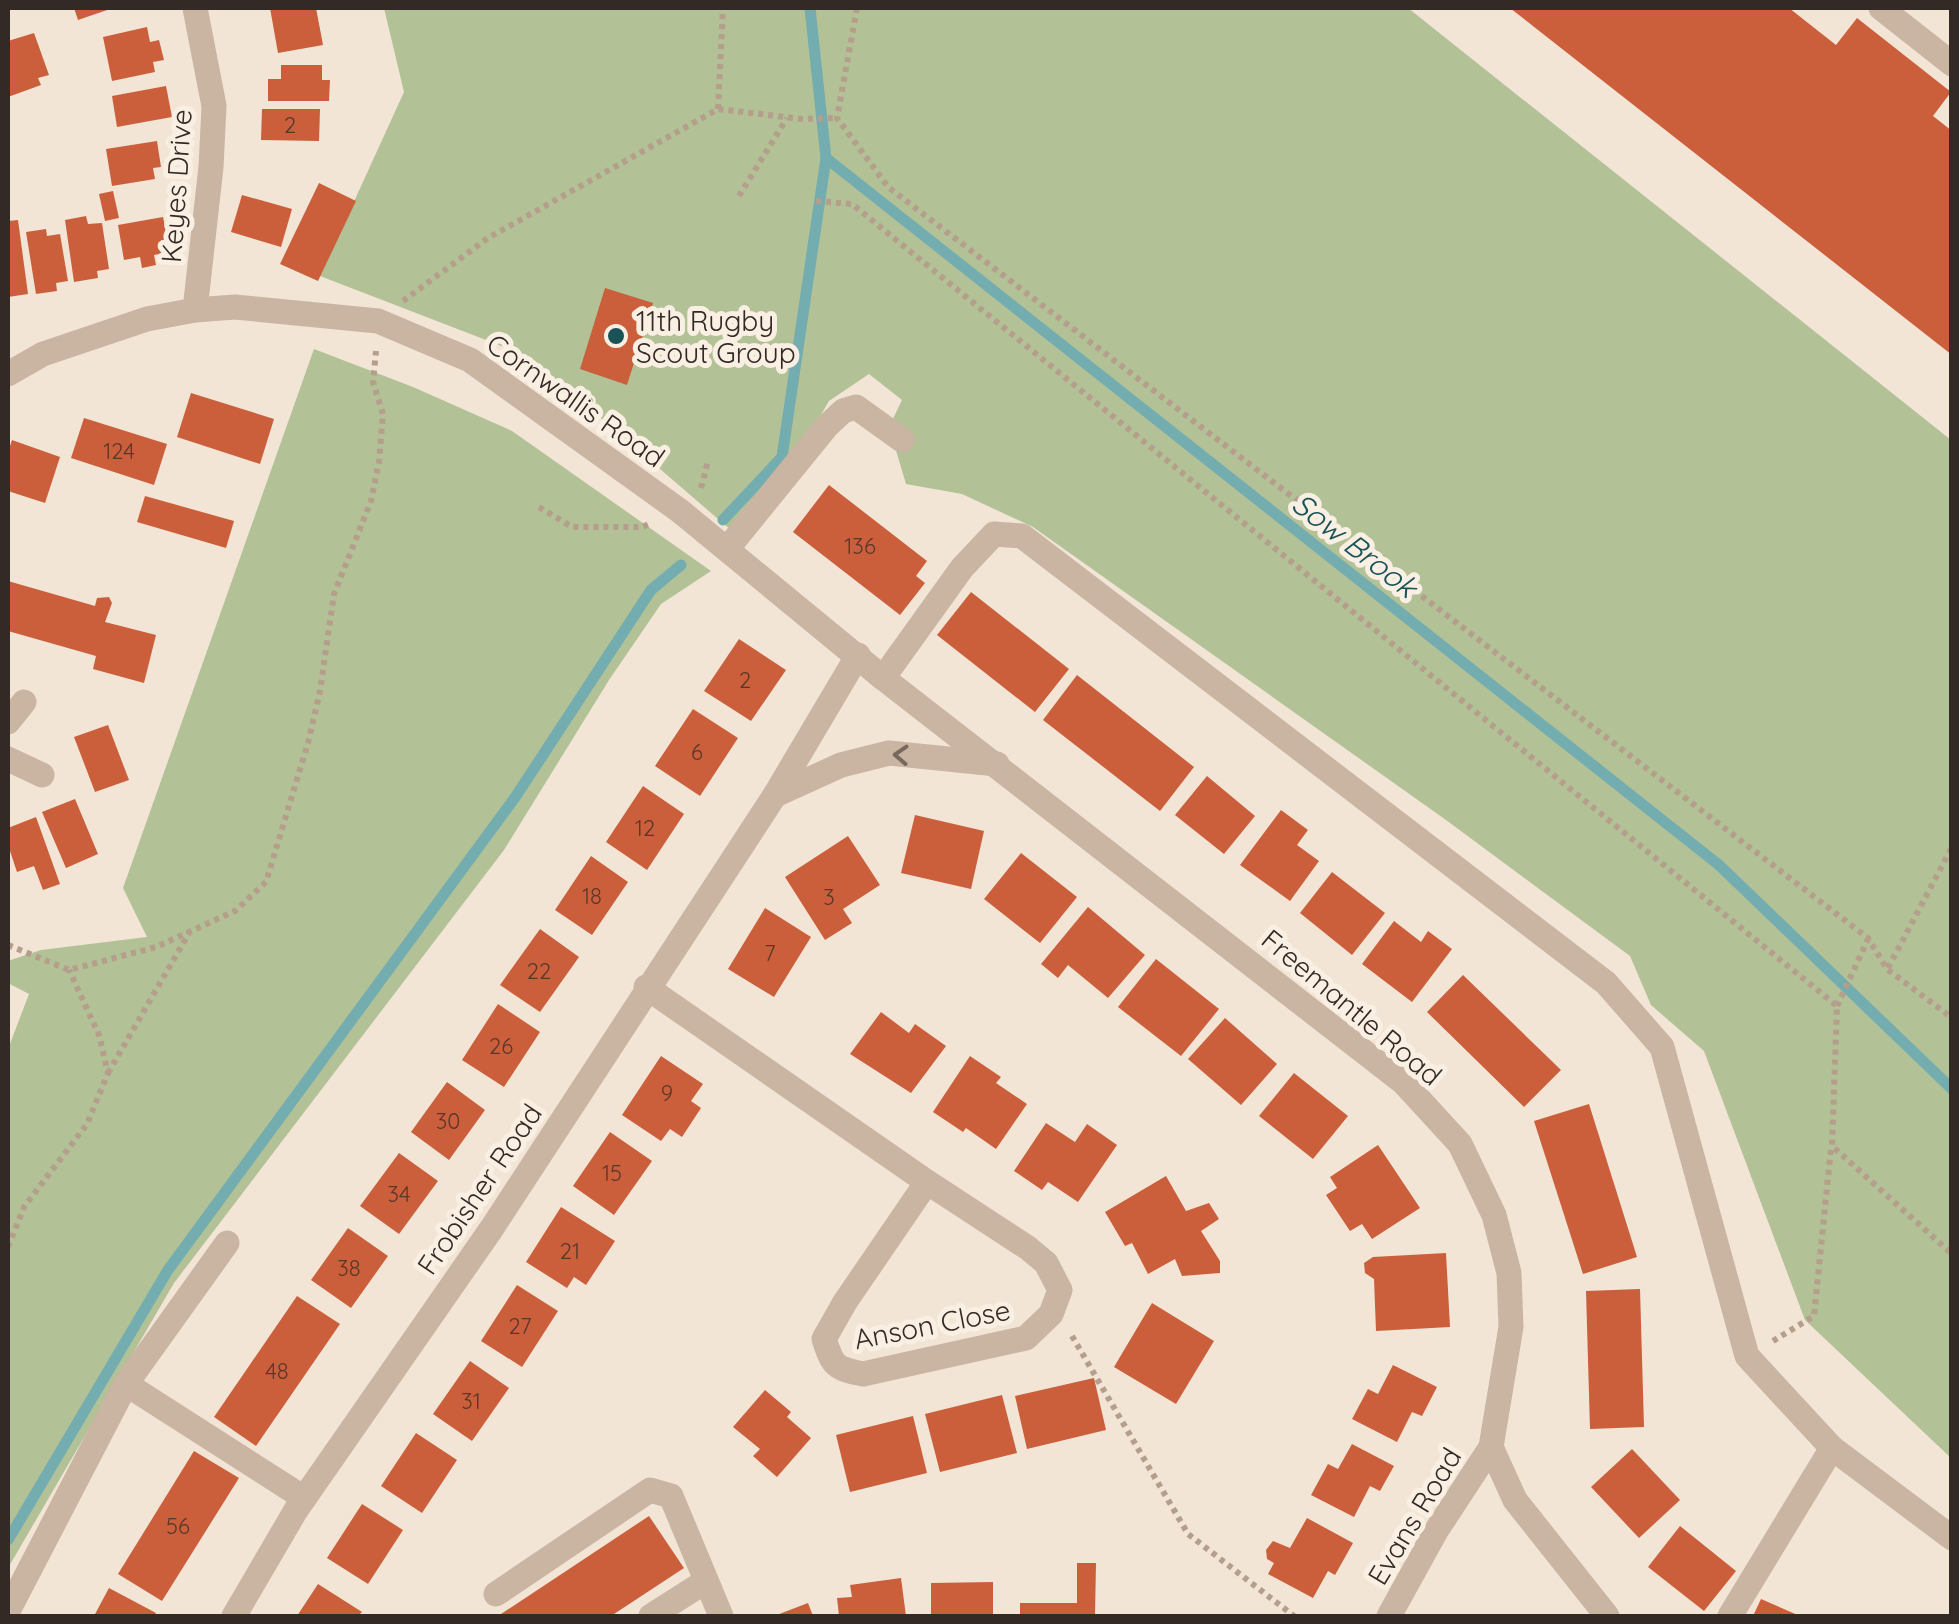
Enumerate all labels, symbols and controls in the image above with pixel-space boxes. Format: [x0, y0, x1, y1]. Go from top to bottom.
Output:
street label: Keyes Drive [153, 108, 199, 264]
house number: 2 [284, 111, 296, 139]
place label: 11th Rugby Scout Group [636, 303, 796, 370]
marker: 11th Rugby Scout Group [605, 325, 627, 347]
street label: Cornwallis Road [480, 326, 672, 474]
house number: 124 [103, 437, 135, 465]
water label: Sow Brook [1285, 484, 1428, 607]
house number: 136 [844, 532, 876, 560]
house number: 2 [739, 666, 751, 694]
house number: 6 [691, 738, 703, 766]
one-way arrow [893, 745, 909, 766]
house number: 12 [635, 814, 655, 842]
house number: 18 [582, 882, 602, 910]
house number: 3 [823, 883, 835, 911]
street label: Freemantle Road [1255, 921, 1449, 1093]
house number: 7 [764, 939, 776, 967]
house number: 22 [527, 957, 551, 985]
house number: 26 [489, 1032, 513, 1060]
house number: 9 [661, 1079, 673, 1107]
street label: Frobisher Road [409, 1097, 549, 1281]
house number: 30 [436, 1107, 460, 1135]
house number: 15 [602, 1159, 622, 1187]
house number: 34 [387, 1180, 411, 1208]
house number: 21 [560, 1237, 580, 1265]
house number: 38 [337, 1254, 361, 1282]
street label: Anson Close [851, 1292, 1013, 1356]
house number: 27 [508, 1312, 532, 1340]
house number: 48 [265, 1357, 289, 1385]
house number: 31 [461, 1387, 481, 1415]
street label: Evans Road [1359, 1441, 1469, 1591]
house number: 56 [166, 1512, 190, 1540]

